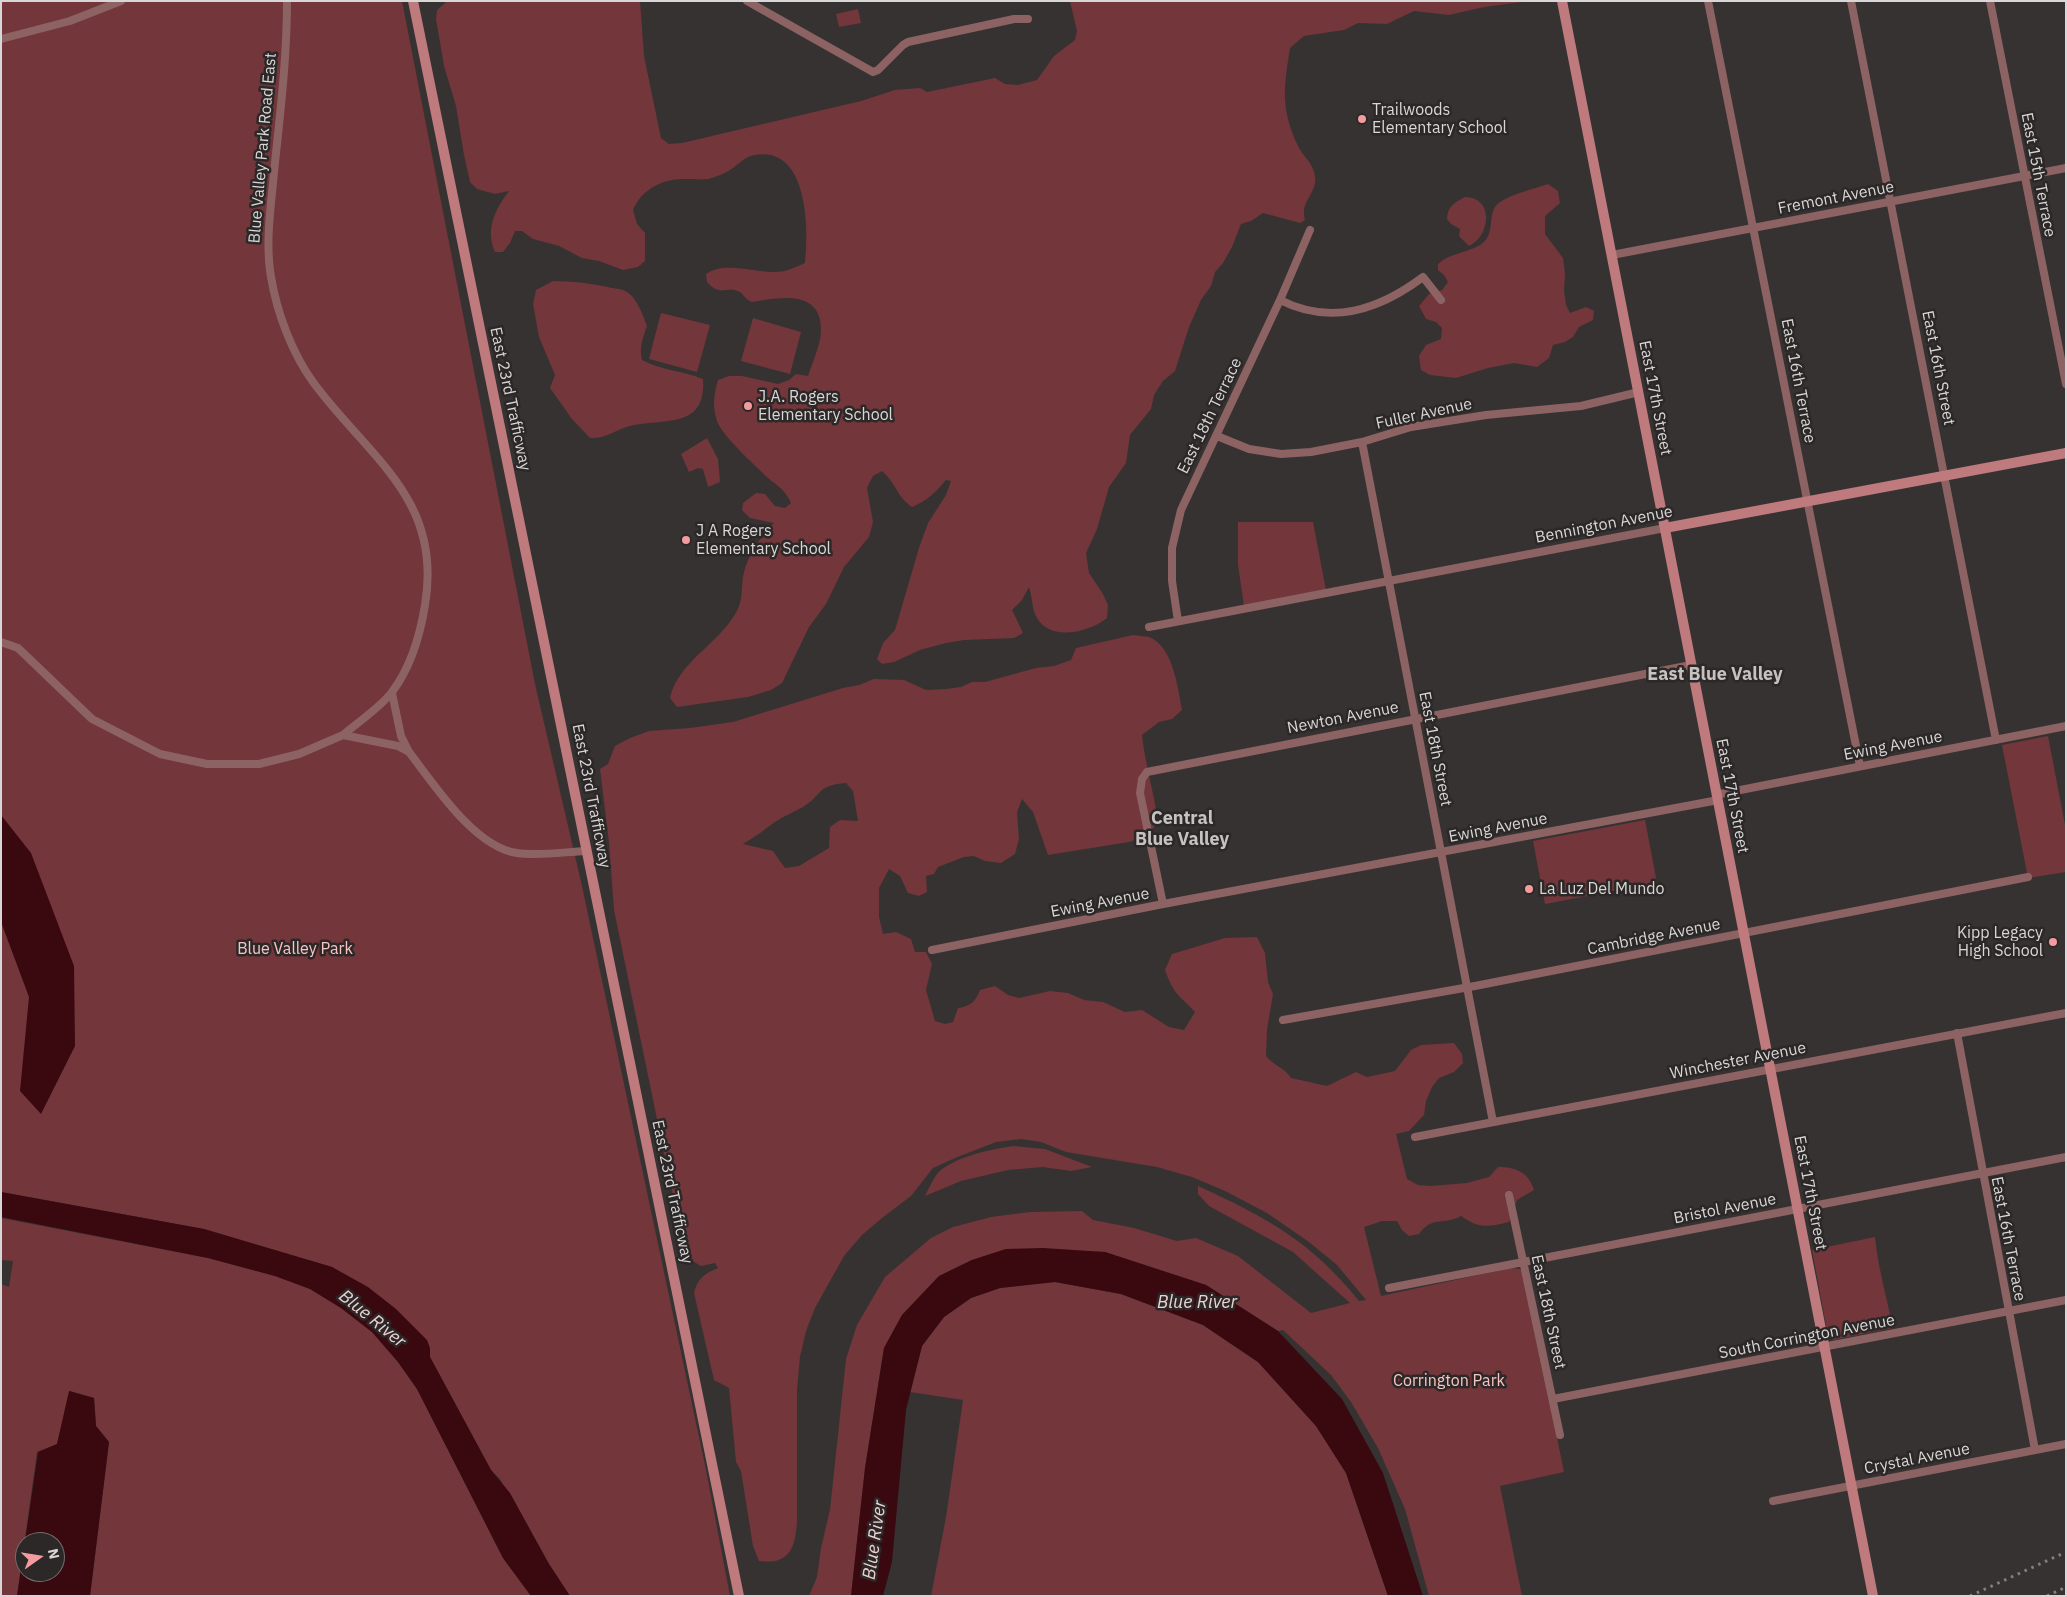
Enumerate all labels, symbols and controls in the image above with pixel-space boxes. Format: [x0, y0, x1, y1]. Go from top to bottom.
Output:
street label: Blue Valley Park Road East [245, 52, 281, 244]
place label: Trailwoods Elementary School [1372, 100, 1507, 138]
street label: East 15th Terrace [2017, 111, 2059, 239]
marker: Trailwoods Elementary School [1356, 113, 1368, 125]
street label: Fremont Avenue [1776, 177, 1896, 219]
street label: East 16th Street [1917, 309, 1959, 427]
street label: East 16th Terrace [1777, 317, 1819, 445]
street label: East 23rd Trafficway [485, 325, 535, 473]
street label: East 17th Street [1634, 339, 1676, 457]
street label: East 18th Terrace [1174, 355, 1246, 477]
place label: J.A. Rogers Elementary School [758, 387, 893, 425]
street label: Fuller Avenue [1374, 394, 1474, 434]
marker: J.A. Rogers Elementary School [742, 400, 754, 412]
street label: Bennington Avenue [1534, 502, 1674, 548]
place label: J A Rogers Elementary School [696, 521, 831, 559]
marker: J A Rogers Elementary School [680, 534, 692, 546]
district label: East Blue Valley [1647, 664, 1783, 686]
street label: East 18th Street [1414, 690, 1456, 808]
street label: Newton Avenue [1286, 698, 1400, 738]
street label: East 23rd Trafficway [568, 722, 614, 870]
street label: Ewing Avenue [1842, 727, 1944, 765]
street label: East 17th Street [1711, 737, 1753, 855]
district label: Central Blue Valley [1135, 808, 1229, 851]
street label: Ewing Avenue [1447, 809, 1549, 847]
place label: La Luz Del Mundo [1539, 879, 1665, 899]
marker: La Luz Del Mundo [1523, 883, 1535, 895]
street label: Ewing Avenue [1049, 884, 1151, 922]
street label: Cambridge Avenue [1586, 915, 1722, 959]
place label: Kipp Legacy High School [1957, 923, 2043, 961]
marker: Kipp Legacy High School [2047, 936, 2059, 948]
park label: Blue Valley Park [237, 939, 353, 959]
street label: Winchester Avenue [1668, 1038, 1808, 1084]
street label: East 23rd Trafficway [647, 1118, 697, 1266]
street label: East 17th Street [1789, 1134, 1831, 1252]
street label: East 16th Terrace [1987, 1175, 2029, 1303]
street label: Bristol Avenue [1672, 1190, 1778, 1228]
street label: East 18th Street [1526, 1253, 1570, 1371]
water label: Blue River [334, 1285, 410, 1353]
water label: Blue River [1157, 1292, 1237, 1314]
street label: South Corrington Avenue [1717, 1311, 1897, 1363]
park label: Corrington Park [1393, 1371, 1505, 1391]
street label: Crystal Avenue [1863, 1439, 1971, 1479]
water label: Blue River [859, 1499, 891, 1581]
north arrow [15, 1532, 65, 1582]
text: N [44, 1547, 64, 1561]

